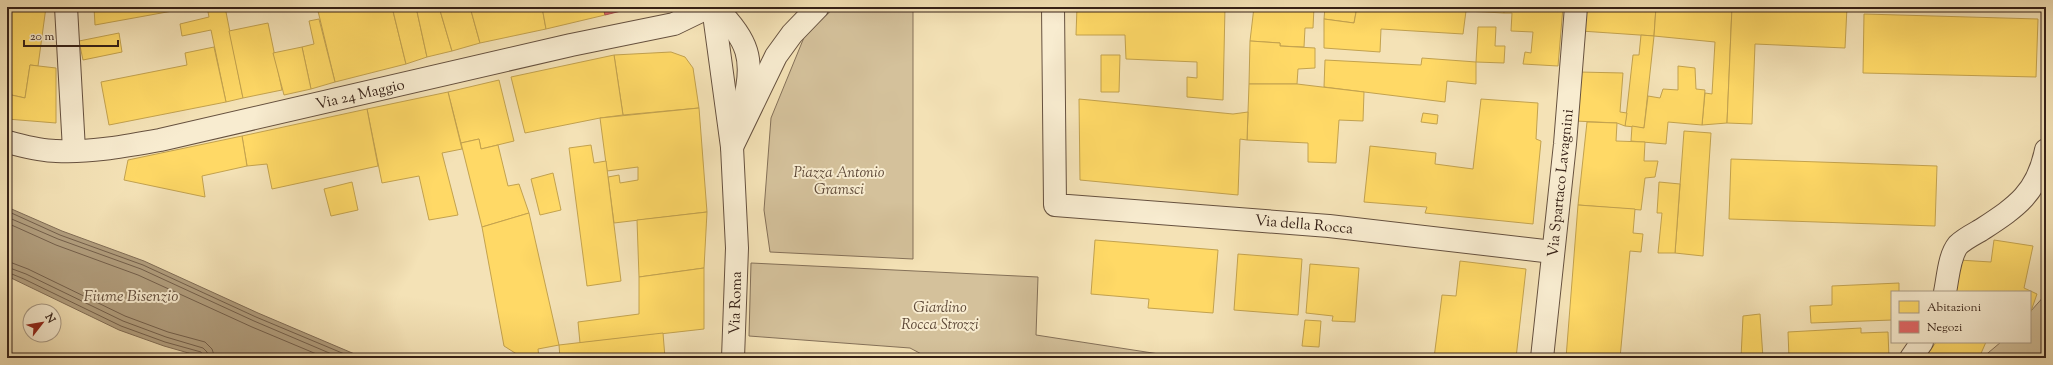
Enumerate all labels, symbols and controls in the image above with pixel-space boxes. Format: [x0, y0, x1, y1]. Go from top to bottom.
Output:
scale bar [24, 22, 118, 48]
text: 20 m [30, 28, 55, 46]
street label: Via 24 Maggio [314, 75, 407, 116]
street label: Via Spartaco Lavagnini [1543, 108, 1580, 258]
park label: Piazza Antonio Gramsci [794, 163, 885, 201]
street label: Via della Rocca [1254, 211, 1354, 240]
street label: Via Roma [725, 271, 748, 335]
water label: Fiume Bisenzio [84, 286, 178, 309]
legend [1891, 291, 2031, 343]
park label: Giardino Rocca Strozzi [901, 298, 979, 336]
text: Abitazioni [1927, 299, 1982, 317]
north arrow [22, 303, 62, 343]
text: N [40, 310, 59, 326]
text: Negozi [1927, 319, 1963, 337]

